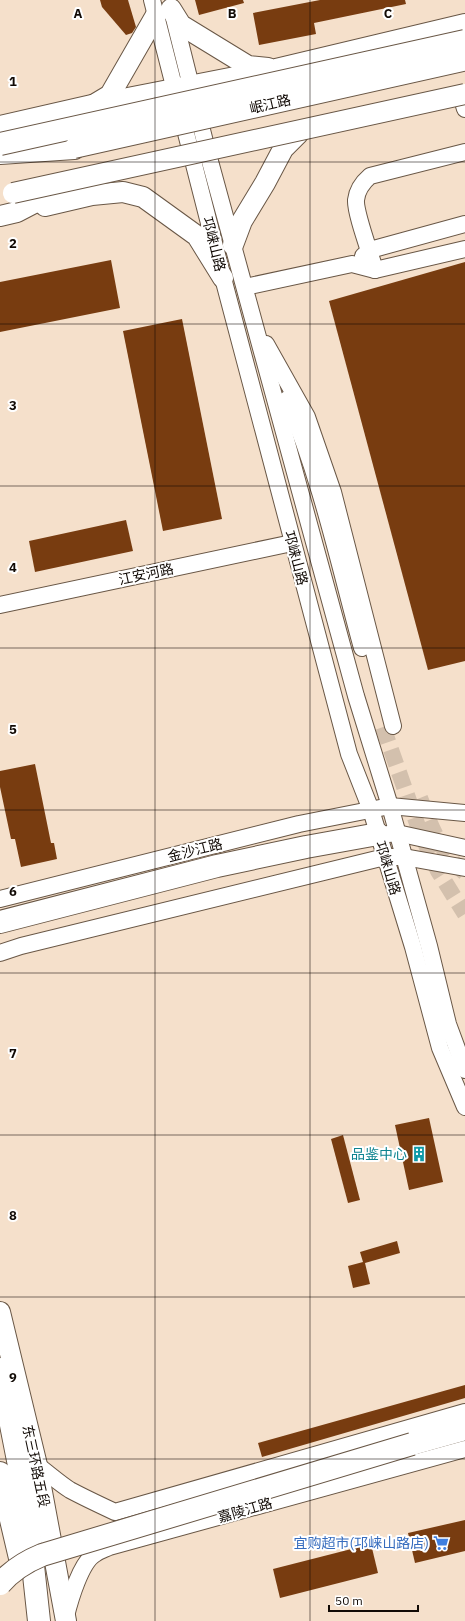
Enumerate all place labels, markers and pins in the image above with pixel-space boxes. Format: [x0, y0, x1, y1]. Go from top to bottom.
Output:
place label: 品鉴中心 [351, 1145, 407, 1163]
building icon: 品鉴中心 [410, 1145, 428, 1163]
place label: 宜购超市(邛崃山路店) [294, 1534, 429, 1552]
supermarket icon: 宜购超市(邛崃山路店) [432, 1534, 450, 1552]

